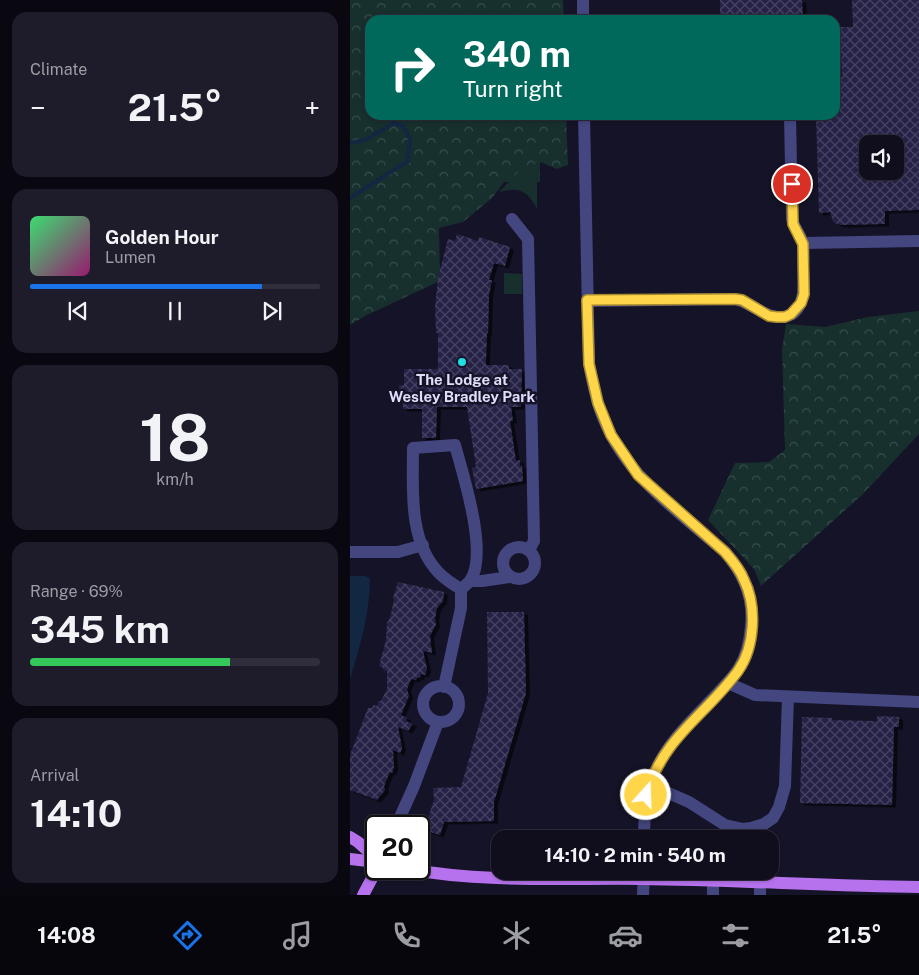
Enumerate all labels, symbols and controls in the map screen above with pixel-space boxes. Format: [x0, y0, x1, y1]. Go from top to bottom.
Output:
text: 340 m [463, 34, 571, 75]
icon: right [380, 35, 445, 100]
text: Climate [30, 60, 87, 79]
text: Turn right [463, 76, 563, 102]
text: 21.5° [128, 85, 222, 130]
text: − [30, 91, 46, 124]
text: + [304, 91, 320, 124]
map controls [859, 135, 904, 180]
button: sound [859, 135, 904, 180]
pin [771, 163, 813, 205]
icon: arrive [778, 170, 806, 198]
text: Golden Hour [105, 226, 219, 248]
text: Lumen [105, 248, 156, 267]
icon: previous [64, 297, 92, 325]
icon: pause [161, 297, 189, 325]
icon: next [258, 297, 286, 325]
marker: The Lodge at Wesley Bradley Park [456, 356, 468, 368]
place label: The Lodge at Wesley Bradley Park [389, 371, 536, 405]
text: 18 [139, 399, 211, 476]
text: km/h [156, 470, 194, 489]
text: Range · 69% [30, 582, 123, 601]
text: 345 km [30, 607, 170, 652]
text: Arrival [30, 766, 79, 785]
position arrow [619, 768, 671, 820]
text: 14:10 [30, 791, 122, 836]
speed limit sign: 20 [365, 815, 430, 880]
text: 14:10 · 2 min · 540 m [544, 844, 726, 866]
icon: directions [170, 918, 205, 953]
icon: music [280, 918, 315, 953]
icon: phone [389, 918, 424, 953]
icon: climate [499, 918, 534, 953]
icon: car [608, 918, 643, 953]
icon: filters [718, 918, 753, 953]
text: 14:08 [37, 922, 96, 948]
text: 21.5° [827, 922, 882, 948]

